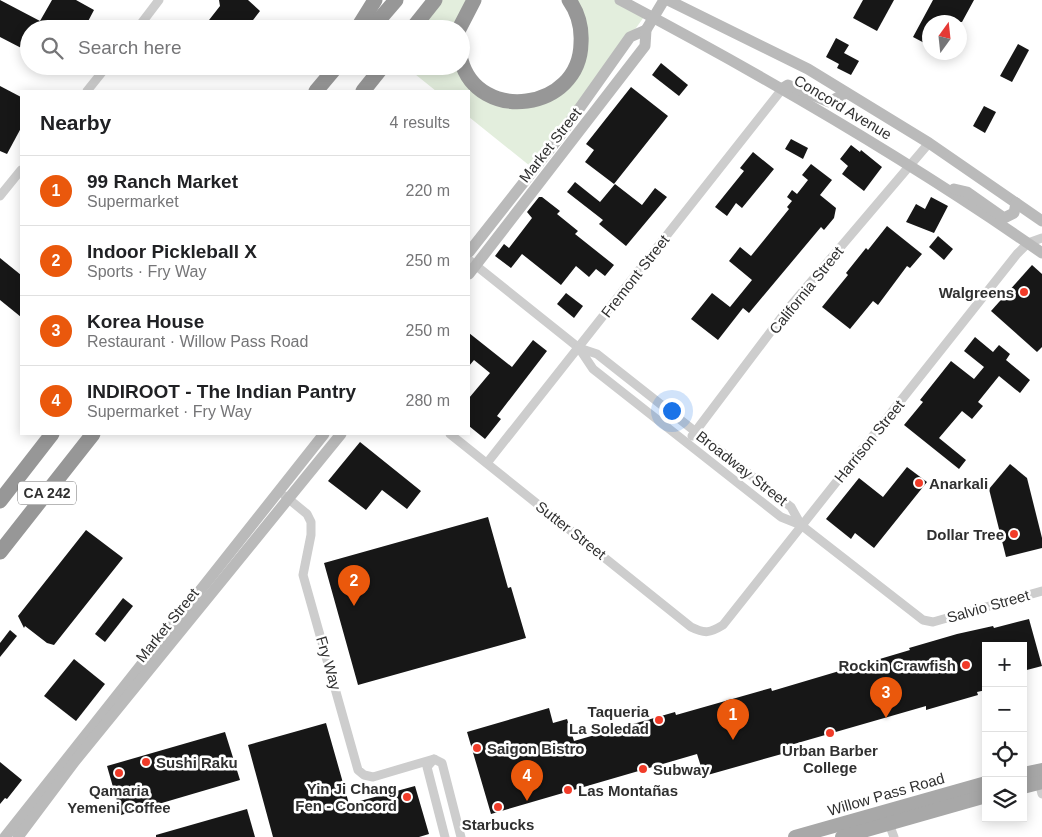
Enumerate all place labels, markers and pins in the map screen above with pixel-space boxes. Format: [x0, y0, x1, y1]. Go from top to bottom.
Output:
place label: Walgreens [939, 284, 1014, 301]
marker: Walgreens [1018, 286, 1030, 298]
place label: Anarkali [929, 475, 988, 492]
marker: Anarkali [913, 477, 925, 489]
place label: Dollar Tree [926, 526, 1004, 543]
marker: Dollar Tree [1008, 528, 1020, 540]
pin: 2 [338, 565, 370, 606]
place label: Rockin Crawfish [838, 657, 956, 674]
marker: Rockin Crawfish [960, 659, 972, 671]
pin: 3 [870, 677, 902, 718]
pin: 1 [717, 699, 749, 740]
place label: Taqueria La Soledad [569, 703, 650, 737]
marker: Taqueria La Soledad [653, 714, 665, 726]
marker: Urban Barber College [824, 727, 836, 739]
place label: Saigon Bistro [487, 740, 585, 757]
marker: Saigon Bistro [471, 742, 483, 754]
place label: Urban Barber College [782, 742, 878, 776]
place label: Sushi Raku [156, 754, 238, 771]
marker: Sushi Raku [140, 756, 152, 768]
pin: 4 [511, 760, 543, 801]
place label: Subway [653, 761, 710, 778]
marker: Subway [637, 763, 649, 775]
marker: Qamaria Yemeni Coffee [113, 767, 125, 779]
place label: Yin Ji Chang Fen - Concord [295, 780, 397, 814]
place label: Qamaria Yemeni Coffee [67, 782, 171, 816]
place label: Las Montañas [578, 782, 678, 799]
marker: Las Montañas [562, 784, 574, 796]
marker: Yin Ji Chang Fen - Concord [401, 791, 413, 803]
marker: Starbucks [492, 801, 504, 813]
place label: Starbucks [462, 816, 534, 833]

